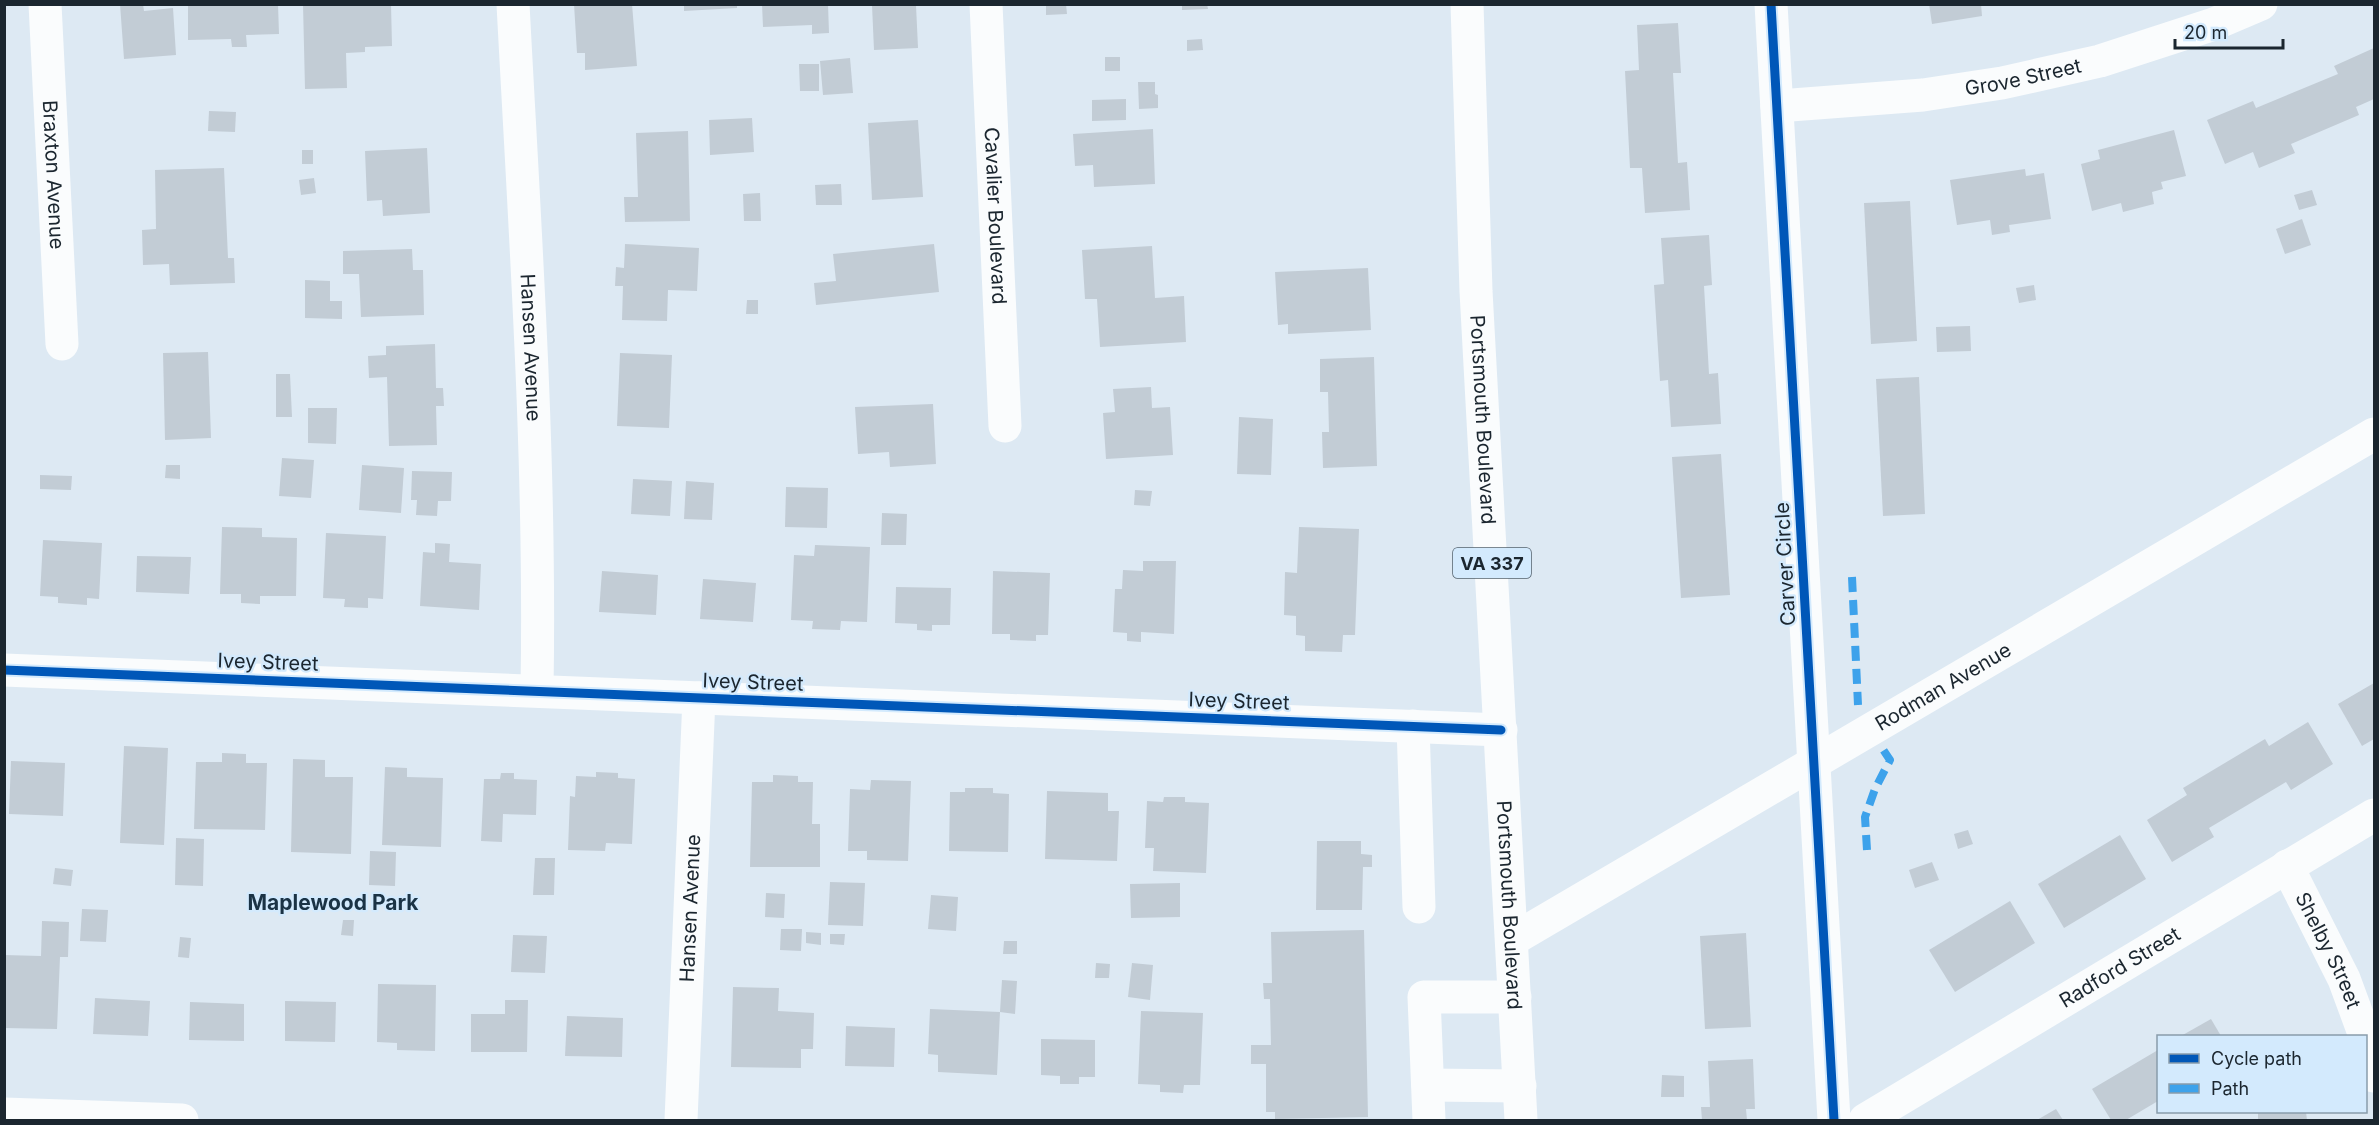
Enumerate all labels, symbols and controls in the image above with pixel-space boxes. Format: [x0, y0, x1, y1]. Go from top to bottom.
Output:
scale bar [2175, 12, 2283, 50]
text: 20 m [2184, 22, 2227, 43]
street label: Grove Street [1963, 53, 2084, 100]
street label: Braxton Avenue [38, 100, 69, 250]
street label: Cavalier Boulevard [980, 127, 1012, 305]
street label: Hansen Avenue [516, 273, 546, 422]
street label: Portsmouth Boulevard [1465, 314, 1501, 525]
street label: Carver Circle [1770, 501, 1800, 627]
road number: VA 337 [1453, 548, 1531, 578]
street label: Rodman Avenue [1871, 638, 2015, 736]
street label: Ivey Street [217, 648, 319, 676]
street label: Ivey Street [702, 668, 804, 696]
street label: Ivey Street [1188, 687, 1290, 715]
street label: Portsmouth Boulevard [1492, 800, 1527, 1010]
street label: Hansen Avenue [675, 834, 705, 983]
street label: Shelby Street [2290, 888, 2366, 1012]
district label: Maplewood Park [247, 890, 419, 915]
street label: Radford Street [2055, 922, 2185, 1013]
legend [2157, 1035, 2367, 1113]
text: Cycle path [2211, 1048, 2302, 1069]
text: Path [2211, 1078, 2249, 1099]

